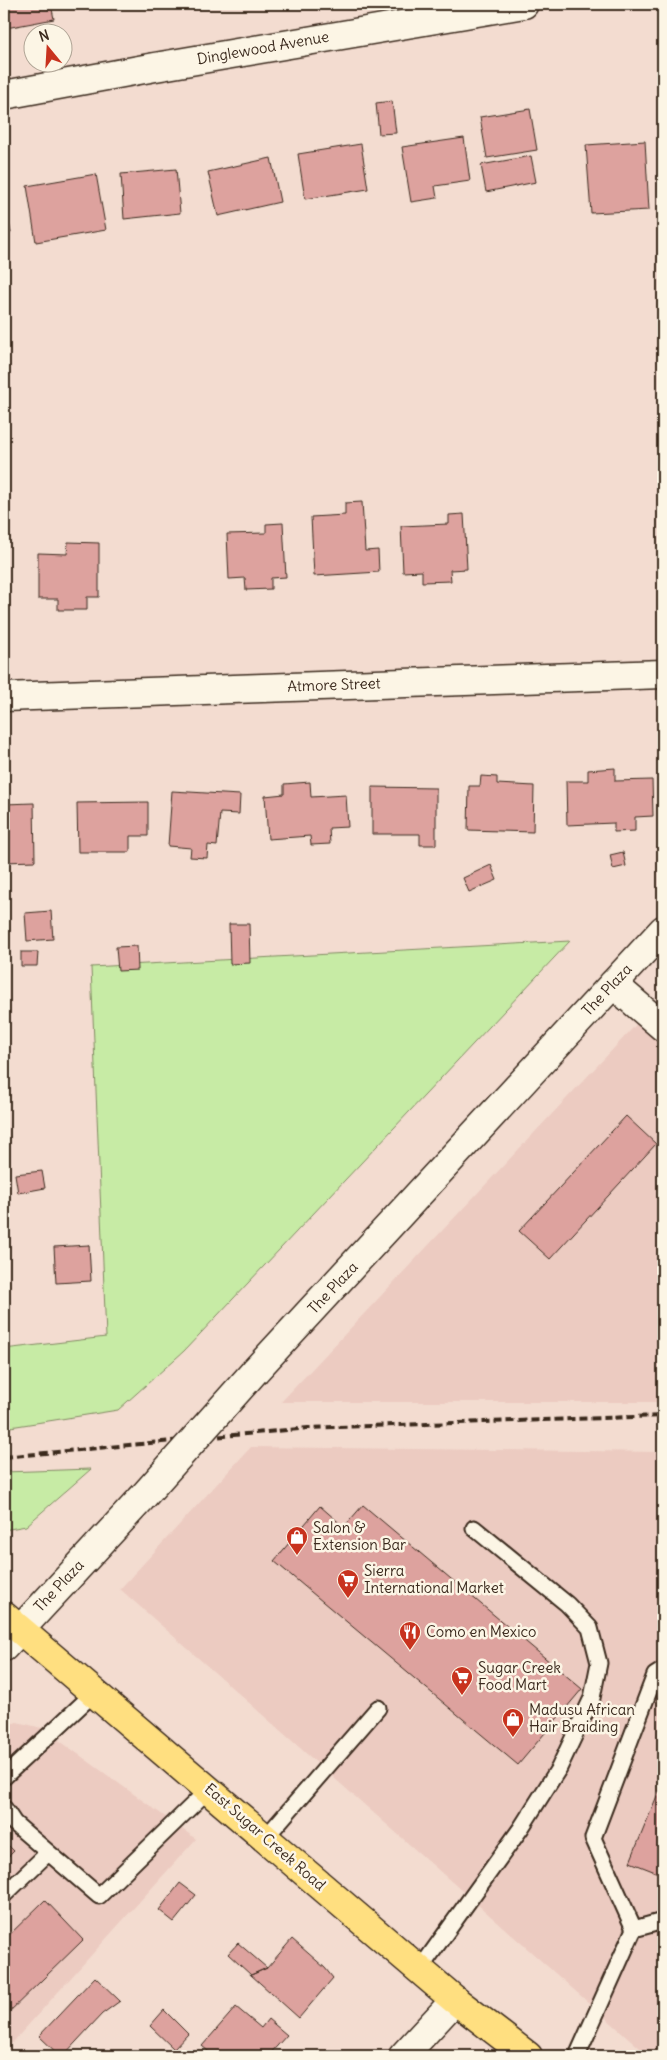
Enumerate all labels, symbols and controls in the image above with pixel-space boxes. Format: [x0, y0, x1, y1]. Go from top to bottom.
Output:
north arrow [22, 22, 72, 72]
text: N [37, 26, 51, 46]
street label: Dinglewood Avenue [195, 27, 330, 68]
street label: Atmore Street [287, 673, 381, 696]
street label: The Plaza [578, 959, 636, 1020]
street label: The Plaza [304, 1257, 362, 1318]
place label: Salon & Extension Bar [313, 1518, 406, 1554]
shop icon: Salon & Extension Bar [285, 1525, 309, 1556]
street label: The Plaza [30, 1555, 88, 1616]
place label: Sierra International Market [364, 1561, 504, 1597]
supermarket icon: Sierra International Market [336, 1568, 360, 1599]
restaurant icon: Como en Mexico [398, 1620, 422, 1651]
place label: Como en Mexico [426, 1622, 536, 1641]
place label: Sugar Creek Food Mart [478, 1658, 561, 1694]
supermarket icon: Sugar Creek Food Mart [450, 1665, 474, 1696]
place label: Madusu African Hair Braiding [529, 1700, 635, 1736]
shop icon: Madusu African Hair Braiding [501, 1707, 525, 1738]
street label: East Sugar Creek Road [201, 1779, 330, 1895]

